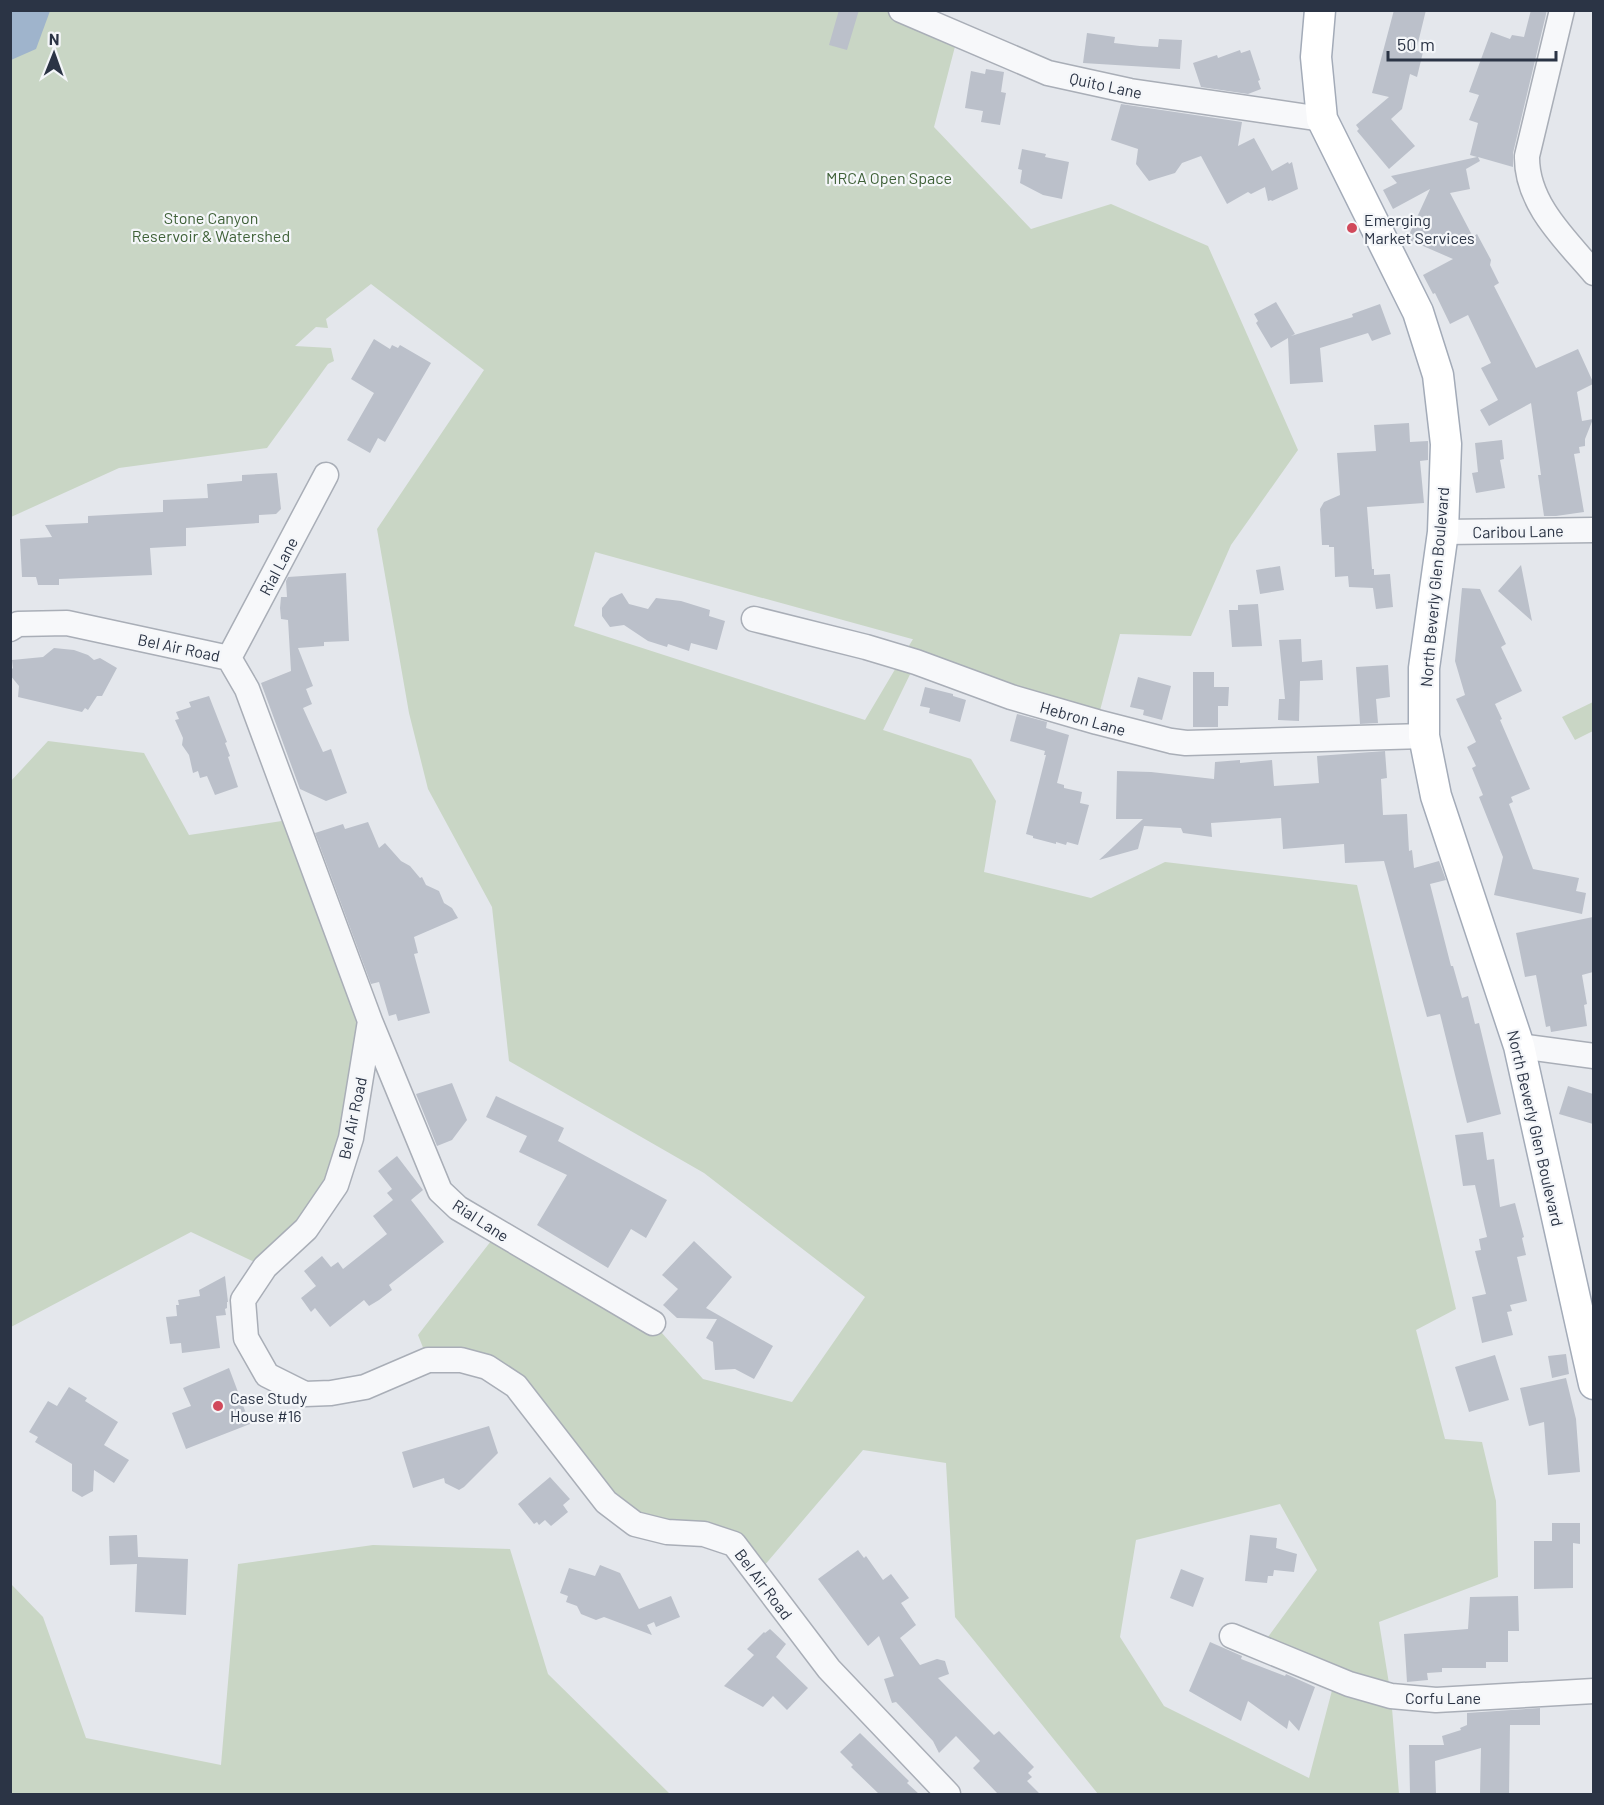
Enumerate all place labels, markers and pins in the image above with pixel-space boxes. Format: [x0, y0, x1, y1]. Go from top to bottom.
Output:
place label: Emerging Market Services [1364, 210, 1475, 247]
marker: Emerging Market Services [1345, 221, 1359, 235]
place label: Case Study House #16 [230, 1388, 308, 1425]
marker: Case Study House #16 [211, 1399, 225, 1413]

